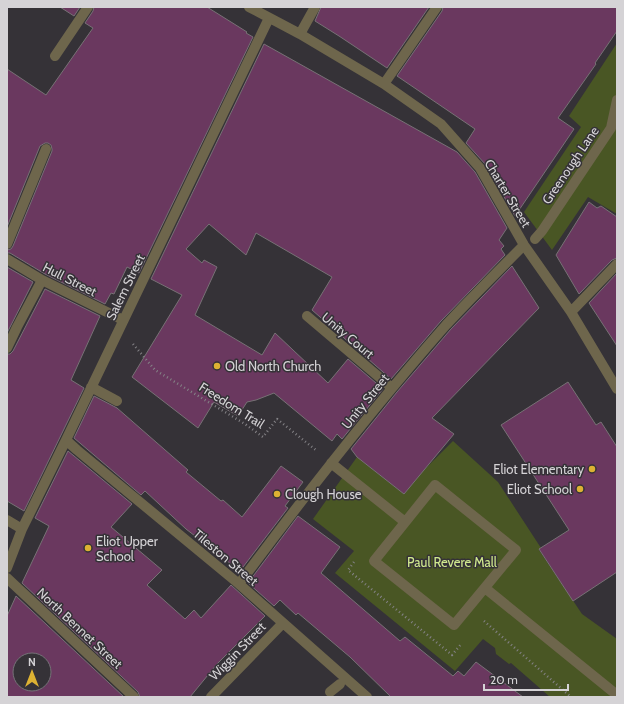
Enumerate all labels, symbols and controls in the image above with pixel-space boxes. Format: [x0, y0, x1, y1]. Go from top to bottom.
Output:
street label: Greenough Lane [538, 123, 602, 207]
street label: Charter Street [481, 156, 535, 231]
street label: Salem Street [102, 251, 148, 323]
street label: Hull Street [40, 259, 100, 300]
street label: Unity Court [319, 308, 378, 362]
place label: Old North Church [225, 358, 321, 374]
marker: Old North Church [212, 361, 222, 371]
street label: Unity Street [338, 370, 393, 432]
street label: Freedom Trail [196, 379, 268, 431]
place label: Eliot Elementary [493, 461, 584, 477]
marker: Eliot Elementary [587, 464, 597, 474]
place label: Eliot School [507, 481, 572, 497]
marker: Eliot School [575, 484, 585, 494]
place label: Clough House [285, 486, 362, 502]
marker: Clough House [272, 489, 282, 499]
street label: Tileston Street [190, 525, 262, 589]
place label: Eliot Upper School [96, 533, 159, 564]
marker: Eliot Upper School [83, 543, 93, 553]
park label: Paul Revere Mall [407, 554, 497, 570]
street label: North Bennet Street [34, 584, 126, 672]
street label: Wiggin Street [205, 618, 269, 683]
north arrow [12, 652, 52, 692]
text: N [28, 655, 36, 669]
scale bar [484, 666, 568, 692]
text: 20 m [490, 672, 518, 687]

